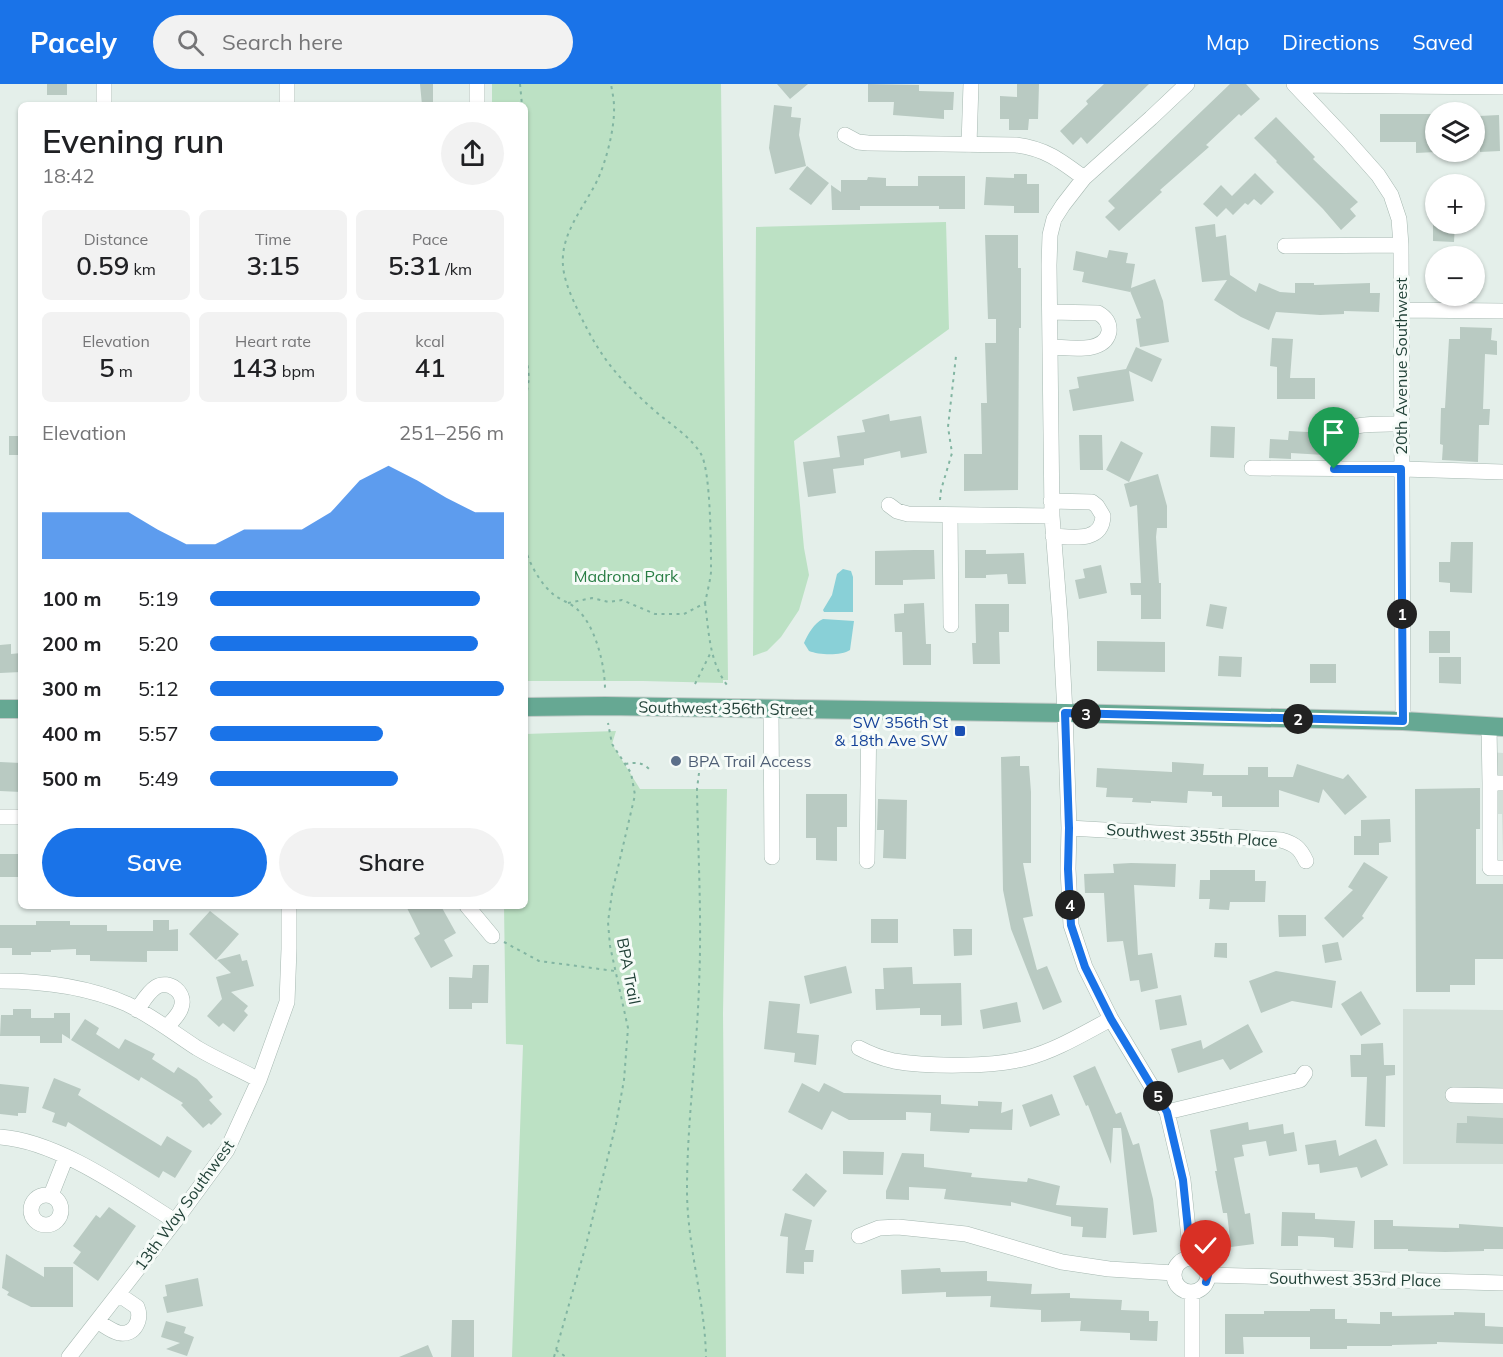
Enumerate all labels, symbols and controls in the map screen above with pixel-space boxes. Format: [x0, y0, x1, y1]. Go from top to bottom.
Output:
search box [153, 15, 573, 69]
text: Pacely [30, 25, 117, 60]
icon: search [174, 26, 207, 59]
text: Search here [222, 28, 343, 56]
text: Map [1206, 29, 1249, 55]
text: Directions [1282, 29, 1379, 55]
text: Saved [1412, 29, 1473, 55]
map controls [1425, 102, 1485, 306]
button: layers [1425, 102, 1485, 162]
text: Evening run [42, 120, 224, 161]
button: share [441, 122, 504, 185]
text: 18:42 [42, 163, 95, 188]
button: + [1425, 174, 1485, 234]
text: Distance [84, 229, 148, 249]
text: Time [255, 229, 291, 249]
text: Pace [412, 229, 448, 249]
button: − [1425, 246, 1485, 306]
text: 0.59 [76, 249, 129, 282]
text: 3:15 [247, 249, 299, 282]
text: 5:31 [388, 249, 441, 282]
text: km [129, 259, 156, 279]
text: /km [441, 259, 472, 279]
street label: 20th Avenue Southwest [1391, 277, 1411, 455]
text: Elevation [82, 331, 150, 351]
text: Heart rate [235, 331, 311, 351]
text: kcal [415, 331, 445, 351]
text: 5 [99, 351, 115, 384]
text: 143 [231, 351, 278, 384]
text: 41 [414, 351, 446, 384]
text: m [115, 361, 133, 381]
text: bpm [278, 361, 315, 381]
pin [1308, 407, 1359, 469]
icon: arrive [1317, 416, 1350, 449]
text: Elevation [42, 420, 127, 445]
text: 251–256 m [399, 420, 504, 445]
park label: Madrona Park [574, 566, 679, 586]
text: 100 m [42, 586, 101, 611]
text: 5:19 [138, 586, 179, 611]
pin: 1 [1387, 599, 1417, 629]
text: 1 [1397, 604, 1407, 624]
text: 200 m [42, 631, 101, 656]
text: 5:20 [138, 631, 179, 656]
text: 300 m [42, 676, 101, 701]
text: 5:12 [138, 676, 179, 701]
street label: Southwest 356th Street [638, 696, 814, 720]
pin: 3 [1071, 699, 1101, 729]
text: 3 [1081, 704, 1091, 724]
pin: 2 [1283, 704, 1313, 734]
text: 2 [1293, 709, 1303, 729]
place label: SW 356th St & 18th Ave SW [835, 712, 948, 750]
text: 400 m [42, 721, 101, 746]
text: 5:57 [138, 721, 179, 746]
marker: SW 356th St & 18th Ave SW [953, 724, 967, 738]
place label: BPA Trail Access [688, 751, 811, 771]
marker: BPA Trail Access [669, 754, 683, 768]
text: 500 m [42, 766, 101, 791]
text: 5:49 [138, 766, 179, 791]
street label: Southwest 355th Place [1106, 819, 1278, 851]
button: Save [42, 828, 267, 897]
button: Share [279, 828, 504, 897]
pin: 4 [1055, 890, 1085, 920]
text: 4 [1065, 895, 1075, 915]
street label: BPA Trail [613, 936, 645, 1006]
pin: 5 [1143, 1081, 1173, 1111]
text: 5 [1153, 1086, 1163, 1106]
street label: 13th Way Southwest [130, 1135, 238, 1274]
pin [1180, 1220, 1231, 1282]
icon: check [1189, 1229, 1222, 1262]
street label: Southwest 353rd Place [1269, 1268, 1441, 1290]

